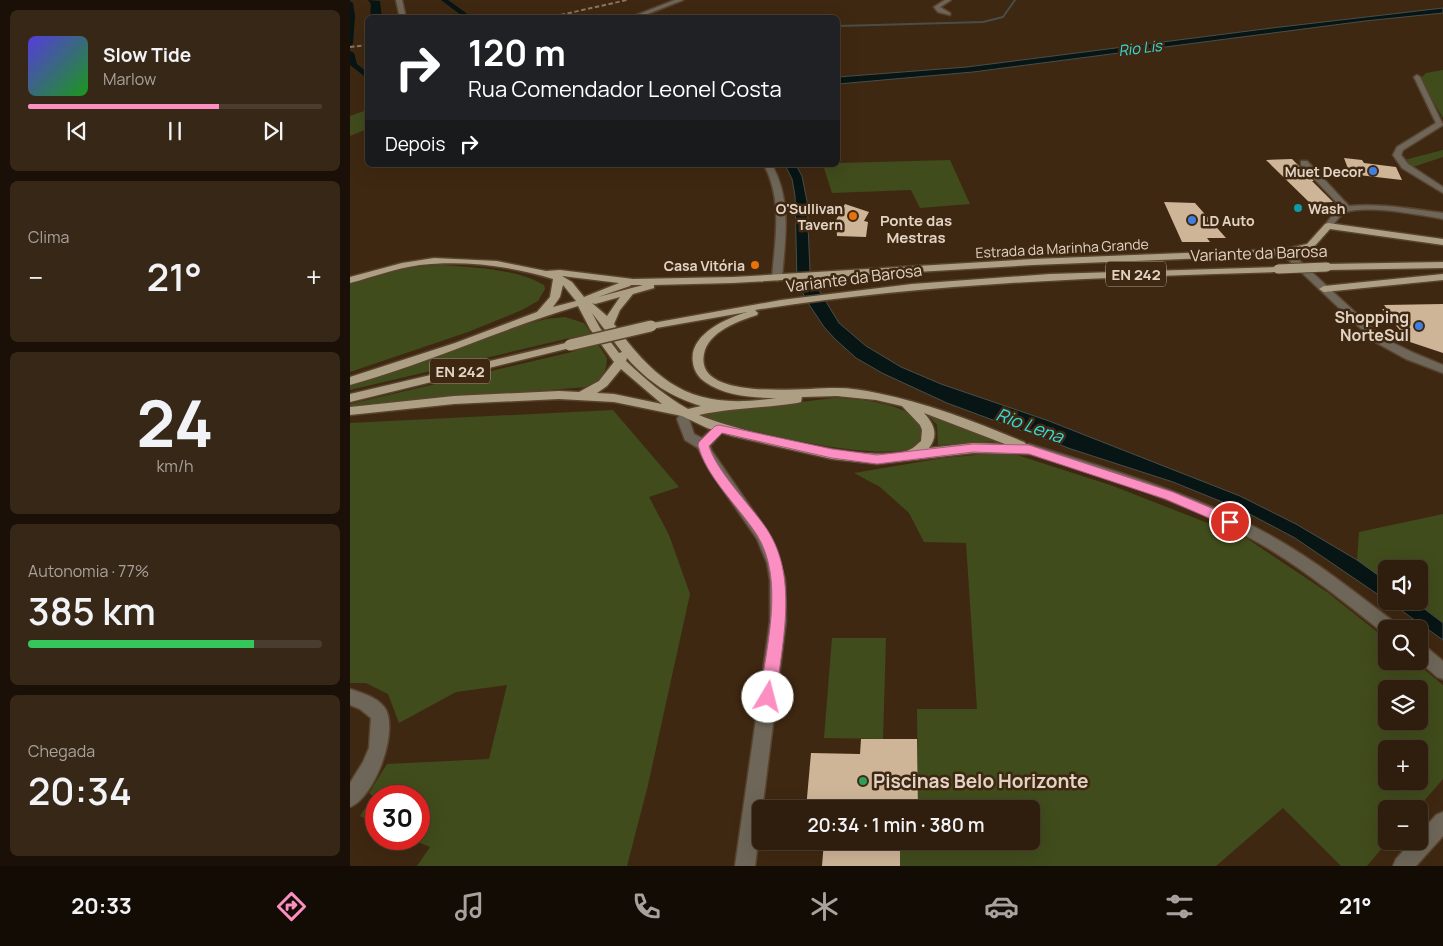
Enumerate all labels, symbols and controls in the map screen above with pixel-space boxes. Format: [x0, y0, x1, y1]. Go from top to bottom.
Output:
text: 120 m [468, 29, 566, 77]
icon: right [385, 35, 450, 100]
water label: Rio Lis [1117, 35, 1164, 61]
text: Slow Tide [103, 42, 191, 68]
text: Marlow [103, 68, 156, 90]
text: Rua Comendador Leonel Costa [468, 74, 782, 104]
icon: previous [63, 117, 91, 145]
icon: pause [161, 117, 189, 145]
icon: next [259, 117, 287, 145]
icon: right [455, 130, 483, 158]
text: Depois [385, 131, 445, 157]
place label: Muet Decor [1285, 162, 1363, 181]
marker: Muet Decor [1367, 165, 1379, 177]
place label: O'Sullivan Tavern [776, 199, 843, 234]
place label: Wash [1308, 199, 1345, 218]
marker: Wash [1292, 202, 1304, 214]
marker: O'Sullivan Tavern [847, 210, 859, 222]
district label: Ponte das Mestras [880, 210, 952, 248]
place label: LD Auto [1202, 211, 1255, 230]
marker: LD Auto [1186, 214, 1198, 226]
text: Clima [28, 226, 69, 248]
street label: Estrada da Marinha Grande [975, 234, 1149, 262]
street label: Variante da Barosa [1190, 240, 1328, 266]
text: 21° [147, 250, 202, 302]
place label: Casa Vitória [664, 256, 745, 275]
text: − [28, 258, 43, 296]
text: + [306, 258, 322, 296]
marker: Casa Vitória [749, 259, 761, 271]
street label: Variante da Barosa [785, 259, 923, 297]
road number: EN 242 [1106, 262, 1166, 286]
place label: Shopping NorteSul [1335, 306, 1409, 346]
marker: Shopping NorteSul [1413, 320, 1425, 332]
road number: EN 242 [430, 358, 490, 384]
text: 24 [137, 378, 213, 467]
water label: Rio Lena [993, 402, 1068, 449]
text: km/h [156, 455, 194, 477]
pin [1209, 501, 1251, 543]
icon: arrive [1216, 508, 1244, 536]
text: Autonomia · 77% [28, 560, 149, 582]
map controls [1378, 560, 1428, 850]
button: sound [1378, 560, 1428, 610]
text: 385 km [28, 584, 156, 636]
button: search [1378, 620, 1428, 670]
position arrow [741, 670, 793, 722]
button: layers [1378, 680, 1428, 730]
text: Chegada [28, 740, 95, 762]
button: + [1378, 740, 1428, 790]
text: 20:34 [28, 764, 132, 816]
place label: Piscinas Belo Horizonte [873, 768, 1088, 794]
marker: Piscinas Belo Horizonte [857, 775, 869, 787]
speed limit sign: 30 [365, 785, 430, 850]
button: − [1378, 800, 1428, 850]
text: 20:34 · 1 min · 380 m [807, 812, 985, 838]
icon: directions [274, 889, 309, 924]
icon: music [452, 889, 487, 924]
icon: phone [629, 889, 664, 924]
icon: climate [807, 889, 842, 924]
icon: car [984, 889, 1019, 924]
icon: filters [1162, 889, 1197, 924]
text: 20:33 [71, 891, 132, 921]
text: 21° [1339, 891, 1372, 921]

